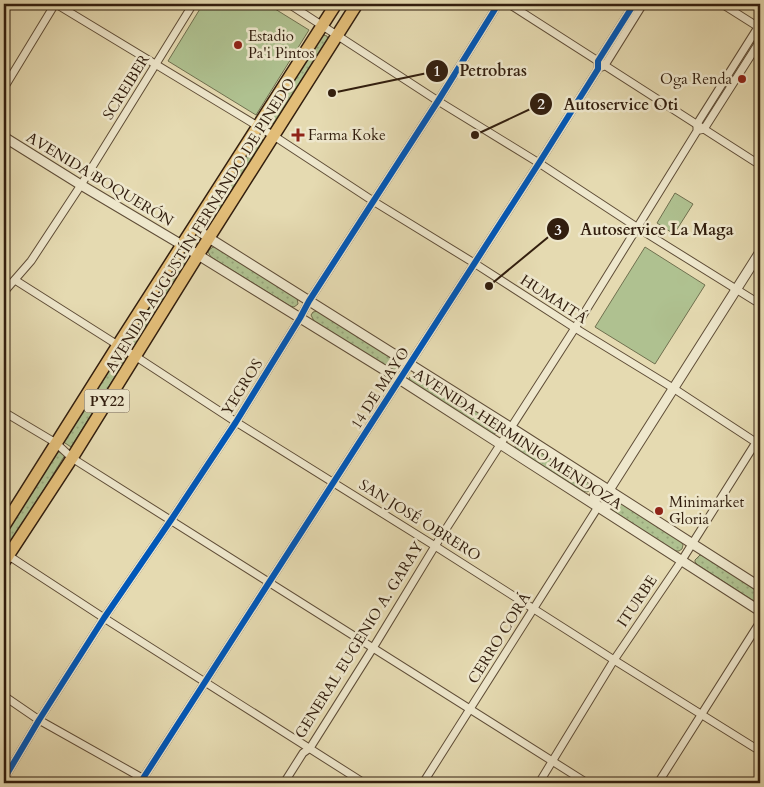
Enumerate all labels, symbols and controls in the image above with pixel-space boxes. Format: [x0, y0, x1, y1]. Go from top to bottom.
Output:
place label: Estadio Pa'i Pintos [248, 26, 314, 63]
marker: Estadio Pa'i Pintos [232, 39, 244, 51]
street label: SCREIBER [98, 50, 154, 124]
callout: Petrobras [424, 55, 537, 86]
text: Petrobras [459, 60, 527, 82]
text: 1 [433, 61, 441, 81]
place label: Oga Renda [660, 69, 733, 89]
marker: Oga Renda [736, 73, 748, 85]
street label: AVENIDA AUGUSTÍN FERNANDO DE PINEDO [100, 74, 300, 376]
callout: Autoservice Oti [528, 89, 688, 120]
text: 2 [537, 94, 545, 114]
text: Autoservice Oti [564, 94, 678, 116]
place label: Farma Koke [308, 125, 386, 145]
street label: AVENIDA BOQUERÓN [23, 127, 177, 231]
marker: Farma Koke [292, 129, 304, 141]
callout: Autoservice La Maga [545, 214, 744, 245]
text: Autoservice La Maga [580, 219, 734, 241]
text: 3 [554, 220, 562, 240]
street label: HUMAITÁ [517, 270, 592, 328]
street label: 14 DE MAYO [346, 343, 414, 433]
street label: YEGROS [217, 355, 267, 419]
street label: AVENIDA HERMINIO MENDOZA [410, 364, 626, 514]
road number: PY22 [84, 390, 130, 412]
street label: SAN JOSÉ OBRERO [355, 474, 485, 566]
place label: Minimarket Gloria [669, 492, 745, 529]
marker: Minimarket Gloria [653, 505, 665, 517]
street label: GENERAL EUGENIO A. GARAY [290, 537, 428, 742]
street label: ITURBE [612, 571, 662, 631]
street label: CERRO CORÁ [463, 588, 535, 687]

